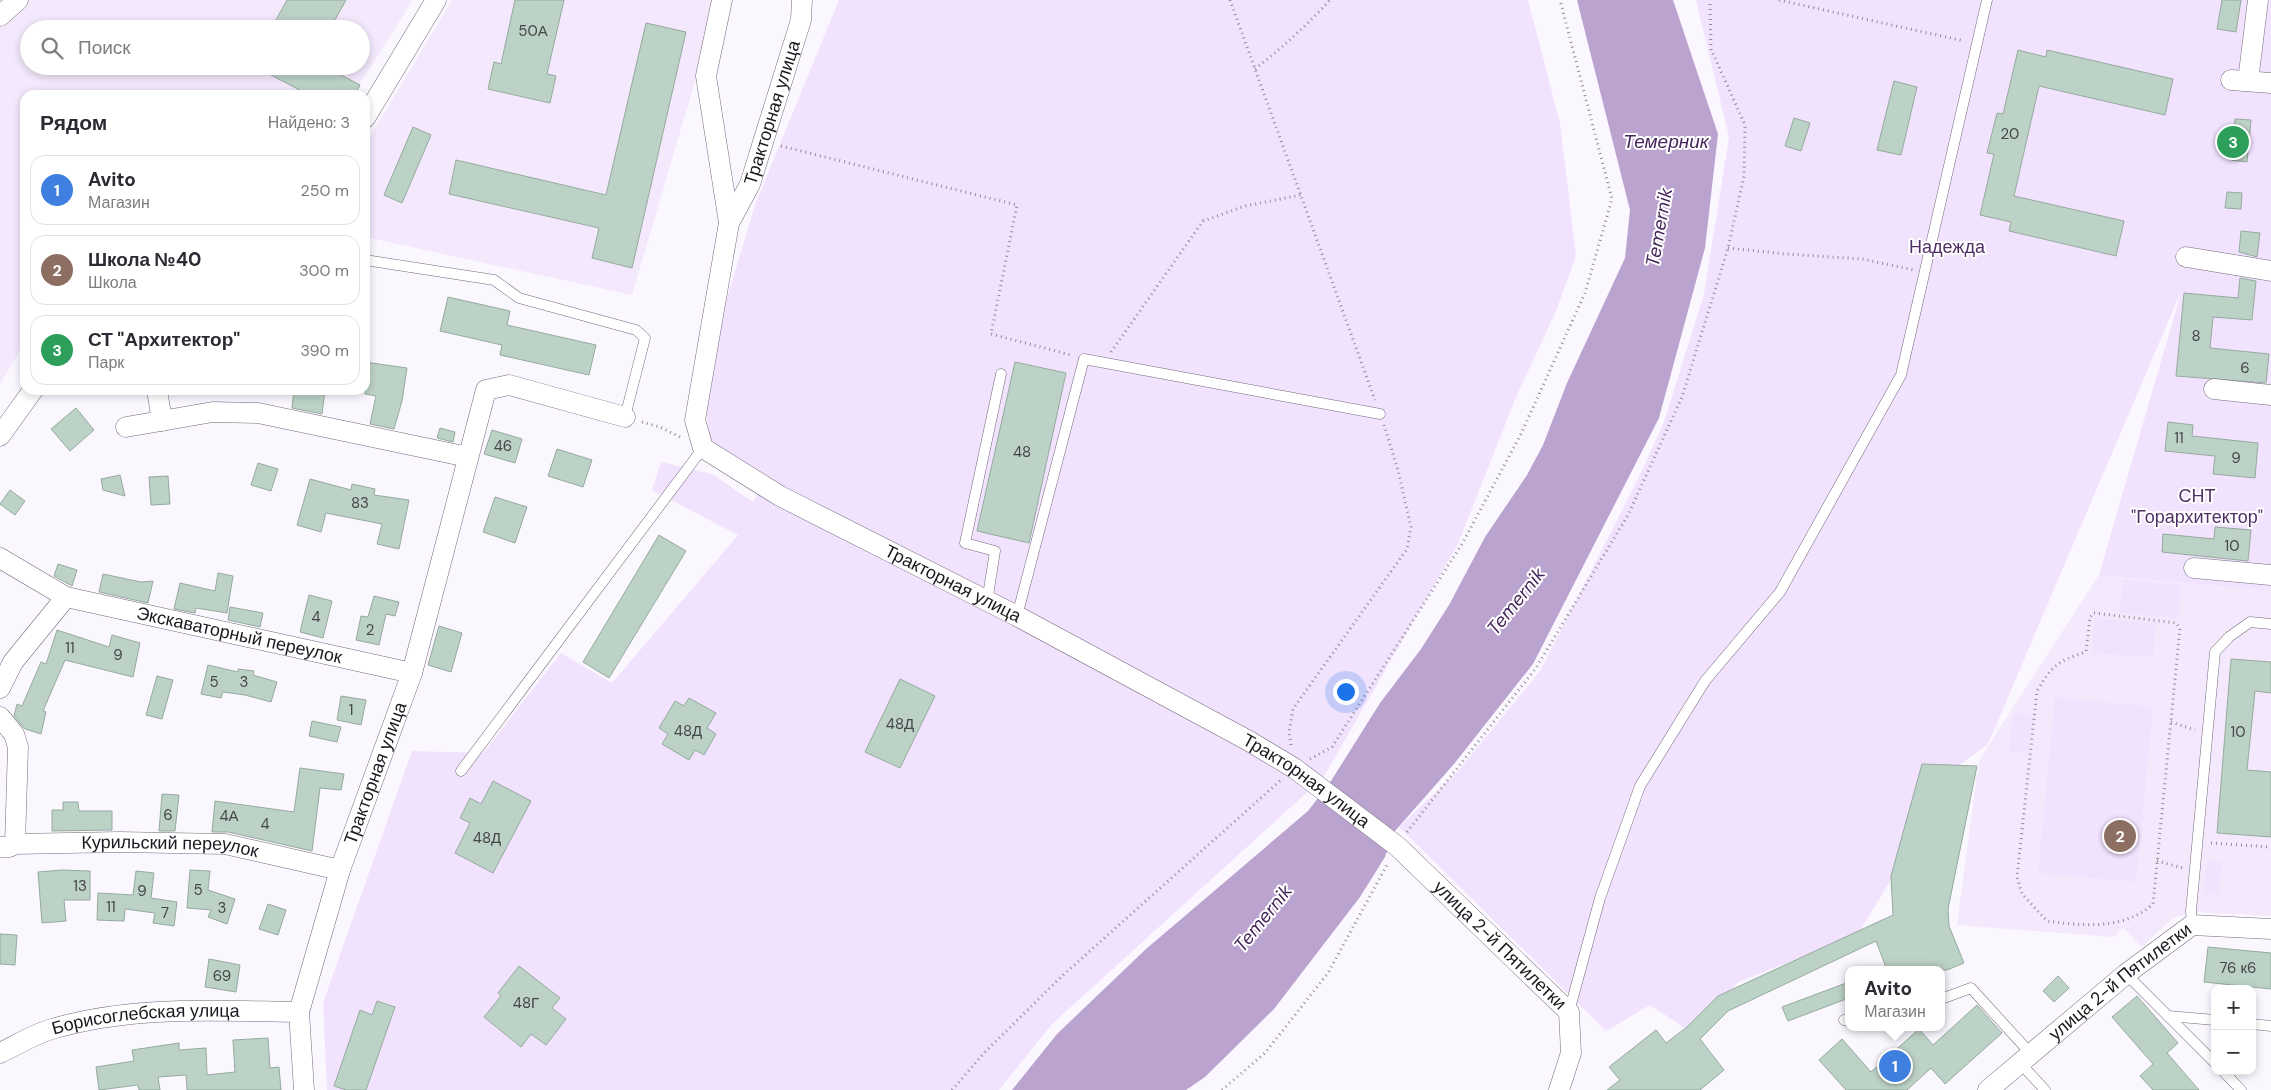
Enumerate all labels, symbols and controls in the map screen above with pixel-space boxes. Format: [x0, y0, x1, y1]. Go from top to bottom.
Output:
search box [20, 20, 370, 75]
house number: 50А [518, 21, 548, 41]
icon: search [38, 34, 66, 62]
text: Поиск [78, 35, 131, 60]
street label: Тракторная улица [738, 36, 806, 188]
text: Рядом [40, 109, 107, 137]
text: Найдено: 3 [268, 112, 350, 133]
pin: 3 [2217, 123, 2249, 161]
house number: 20 [2001, 124, 2019, 144]
water label: Темерник [1623, 129, 1710, 154]
text: Avito [88, 167, 136, 192]
text: 1 [54, 180, 60, 201]
text: 250 m [301, 180, 349, 201]
water label: Temernik [1640, 185, 1678, 269]
text: Магазин [88, 192, 150, 213]
park label: Надежда [1909, 235, 1986, 259]
text: Школа №40 [88, 247, 202, 272]
text: 2 [52, 260, 62, 281]
text: 300 m [299, 260, 349, 281]
text: Школа [88, 272, 137, 293]
house number: 8 [2191, 326, 2201, 346]
text: СТ "Архитектор" [88, 327, 240, 352]
text: 3 [52, 340, 62, 361]
text: 390 m [301, 340, 349, 361]
text: Парк [88, 352, 124, 373]
house number: 6 [2240, 358, 2250, 378]
house number: 11 [2174, 428, 2184, 448]
house number: 46 [494, 436, 512, 456]
house number: 48 [1013, 442, 1031, 462]
house number: 9 [2231, 448, 2241, 468]
park label: СНТ "Горархитектор" [2131, 484, 2263, 529]
house number: 83 [351, 493, 369, 513]
house number: 10 [2225, 536, 2239, 556]
street label: Тракторная улица [880, 539, 1026, 629]
water label: Temernik [1481, 562, 1551, 640]
street label: Экскаваторный переулок [134, 601, 344, 669]
house number: 4 [311, 607, 321, 627]
house number: 2 [366, 620, 374, 640]
house number: 11 [65, 638, 75, 658]
house number: 9 [113, 645, 123, 665]
house number: 5 [209, 672, 219, 692]
house number: 3 [240, 672, 248, 692]
your location [1333, 679, 1359, 705]
street label: Тракторная улица [338, 698, 413, 848]
house number: 1 [349, 700, 353, 720]
house number: 48Д [886, 714, 914, 734]
house number: 48Д [674, 721, 702, 741]
house number: 10 [2231, 722, 2245, 742]
street label: Тракторная улица [1238, 728, 1376, 834]
house number: 6 [163, 805, 173, 825]
house number: 4А [219, 806, 239, 826]
house number: 4 [260, 814, 270, 834]
pin: 2 [2104, 817, 2136, 855]
house number: 48Д [473, 828, 501, 848]
street label: Курильский переулок [81, 830, 261, 863]
street label: улица 2-й Пятилетки [1428, 875, 1572, 1015]
house number: 13 [73, 876, 87, 896]
water label: Temernik [1228, 879, 1298, 957]
house number: 5 [193, 880, 203, 900]
house number: 9 [137, 881, 147, 901]
house number: 11 [106, 897, 116, 917]
house number: 3 [218, 898, 226, 918]
house number: 7 [161, 903, 169, 923]
street label: улица 2-й Пятилетки [2044, 917, 2197, 1046]
house number: 76 к6 [2219, 958, 2257, 978]
house number: 69 [213, 966, 231, 986]
popup [1845, 966, 1945, 1031]
text: Avito [1864, 976, 1912, 1001]
map controls [2211, 985, 2256, 1075]
button: + [2211, 985, 2256, 1030]
house number: 48Г [513, 993, 539, 1013]
street label: Борисоглебская улица [49, 999, 241, 1040]
text: Магазин [1864, 1001, 1926, 1022]
button: − [2211, 1030, 2256, 1075]
pin: 1 [1879, 1047, 1911, 1085]

